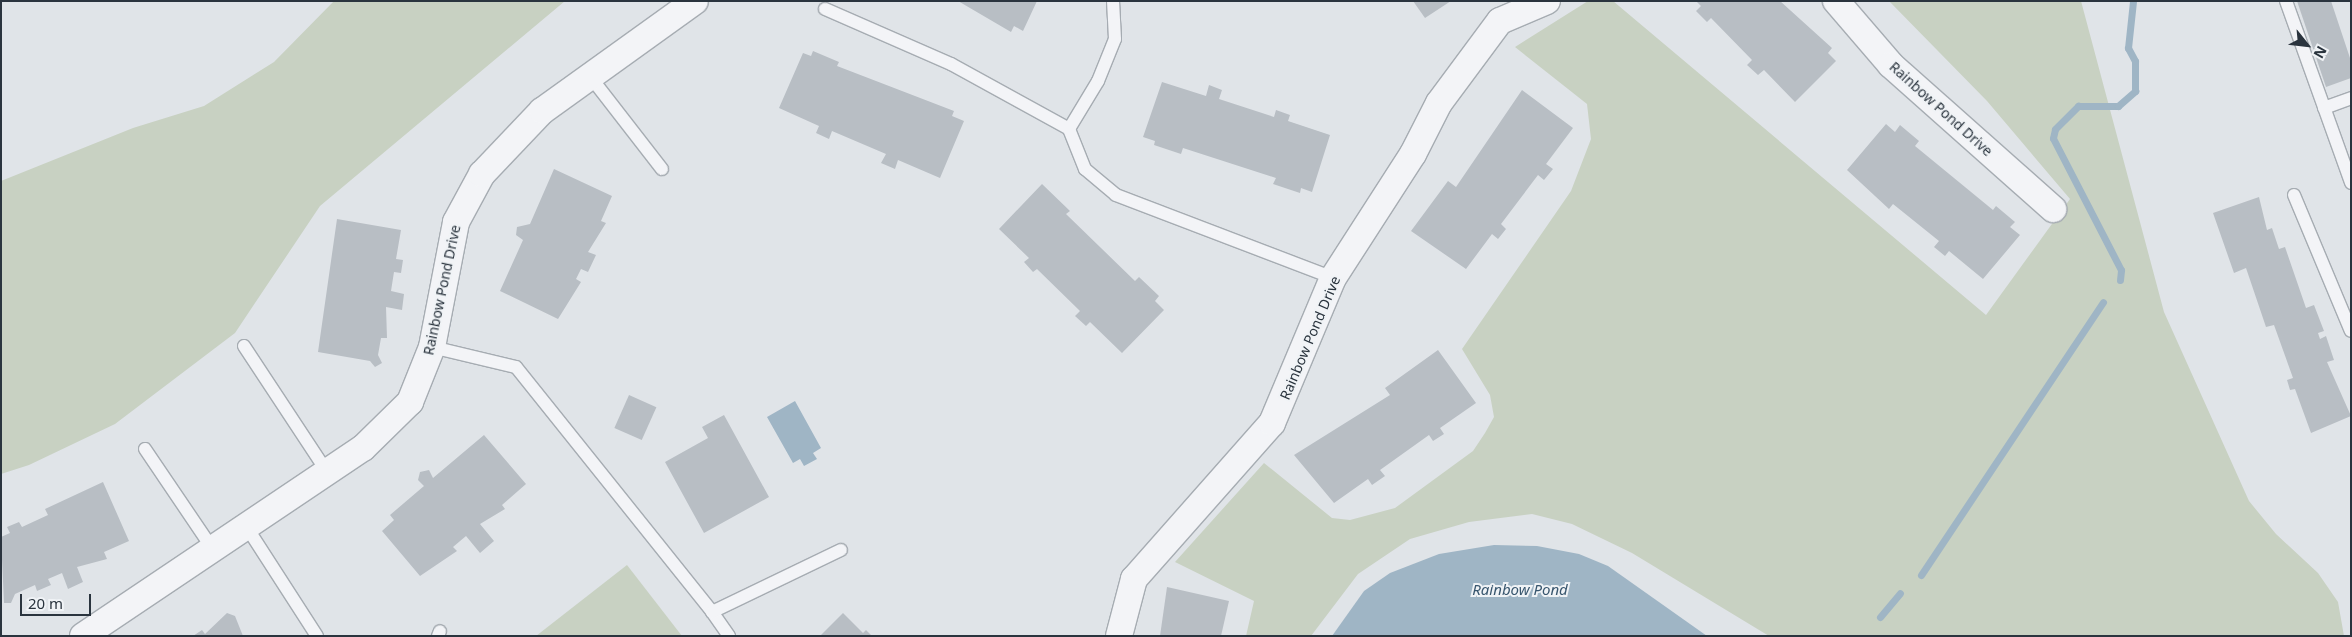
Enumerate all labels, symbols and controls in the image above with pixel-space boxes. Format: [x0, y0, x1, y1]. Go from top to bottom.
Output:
north arrow [2282, 20, 2332, 70]
text: N [2309, 43, 2332, 62]
street label: Rainbow Pond Drive [1886, 58, 1996, 160]
street label: Rainbow Pond Drive [420, 223, 464, 357]
street label: Rainbow Pond Drive [1276, 274, 1344, 402]
water label: Rainbow Pond [1472, 581, 1568, 599]
scale bar [22, 584, 94, 616]
text: 20 m [28, 593, 63, 613]

